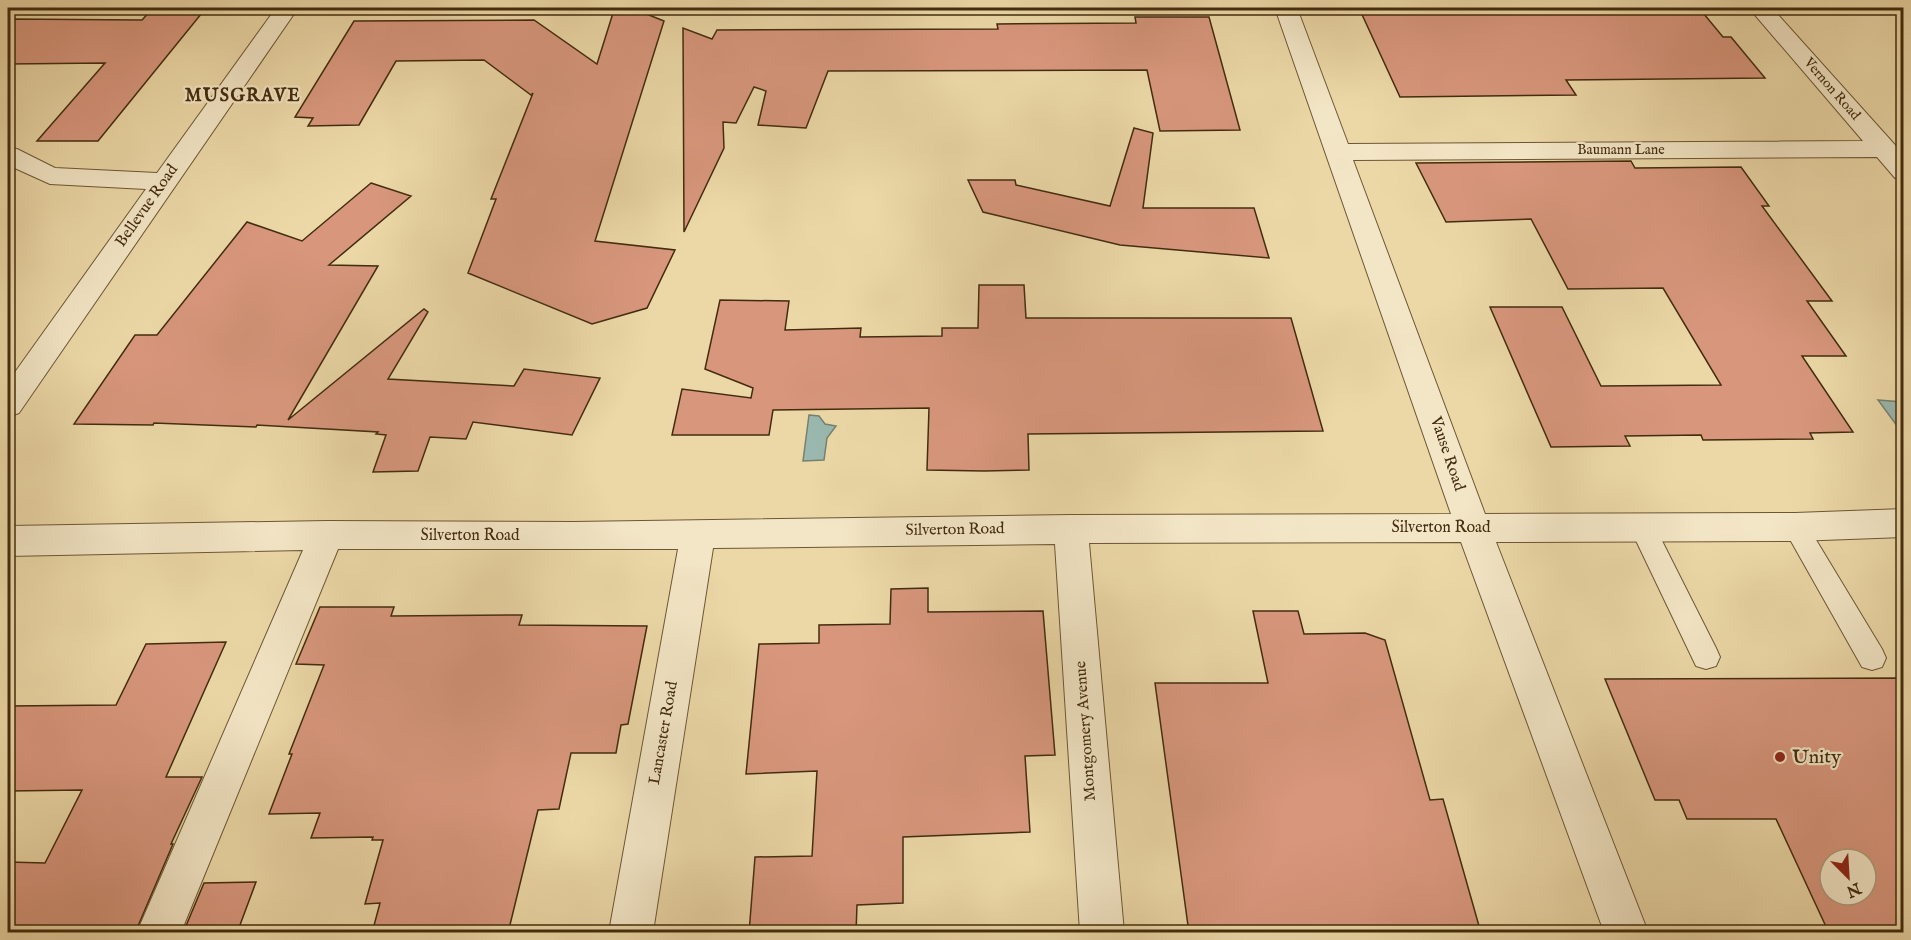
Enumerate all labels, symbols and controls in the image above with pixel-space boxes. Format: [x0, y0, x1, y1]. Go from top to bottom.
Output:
street label: Vernon Road [1799, 53, 1864, 124]
district label: MUSGRAVE [185, 85, 301, 108]
street label: Baumann Lane [1577, 141, 1665, 159]
street label: Bellevue Road [111, 160, 183, 251]
street label: Vause Road [1425, 413, 1469, 494]
street label: Silverton Road [1391, 518, 1491, 538]
street label: Silverton Road [905, 519, 1005, 541]
street label: Silverton Road [420, 526, 520, 546]
street label: Montgomery Avenue [1071, 660, 1101, 802]
street label: Lancaster Road [645, 679, 683, 786]
place label: Unity [1792, 745, 1841, 770]
marker: Unity [1773, 750, 1787, 764]
north arrow [1818, 847, 1878, 907]
text: N [1843, 877, 1865, 901]

